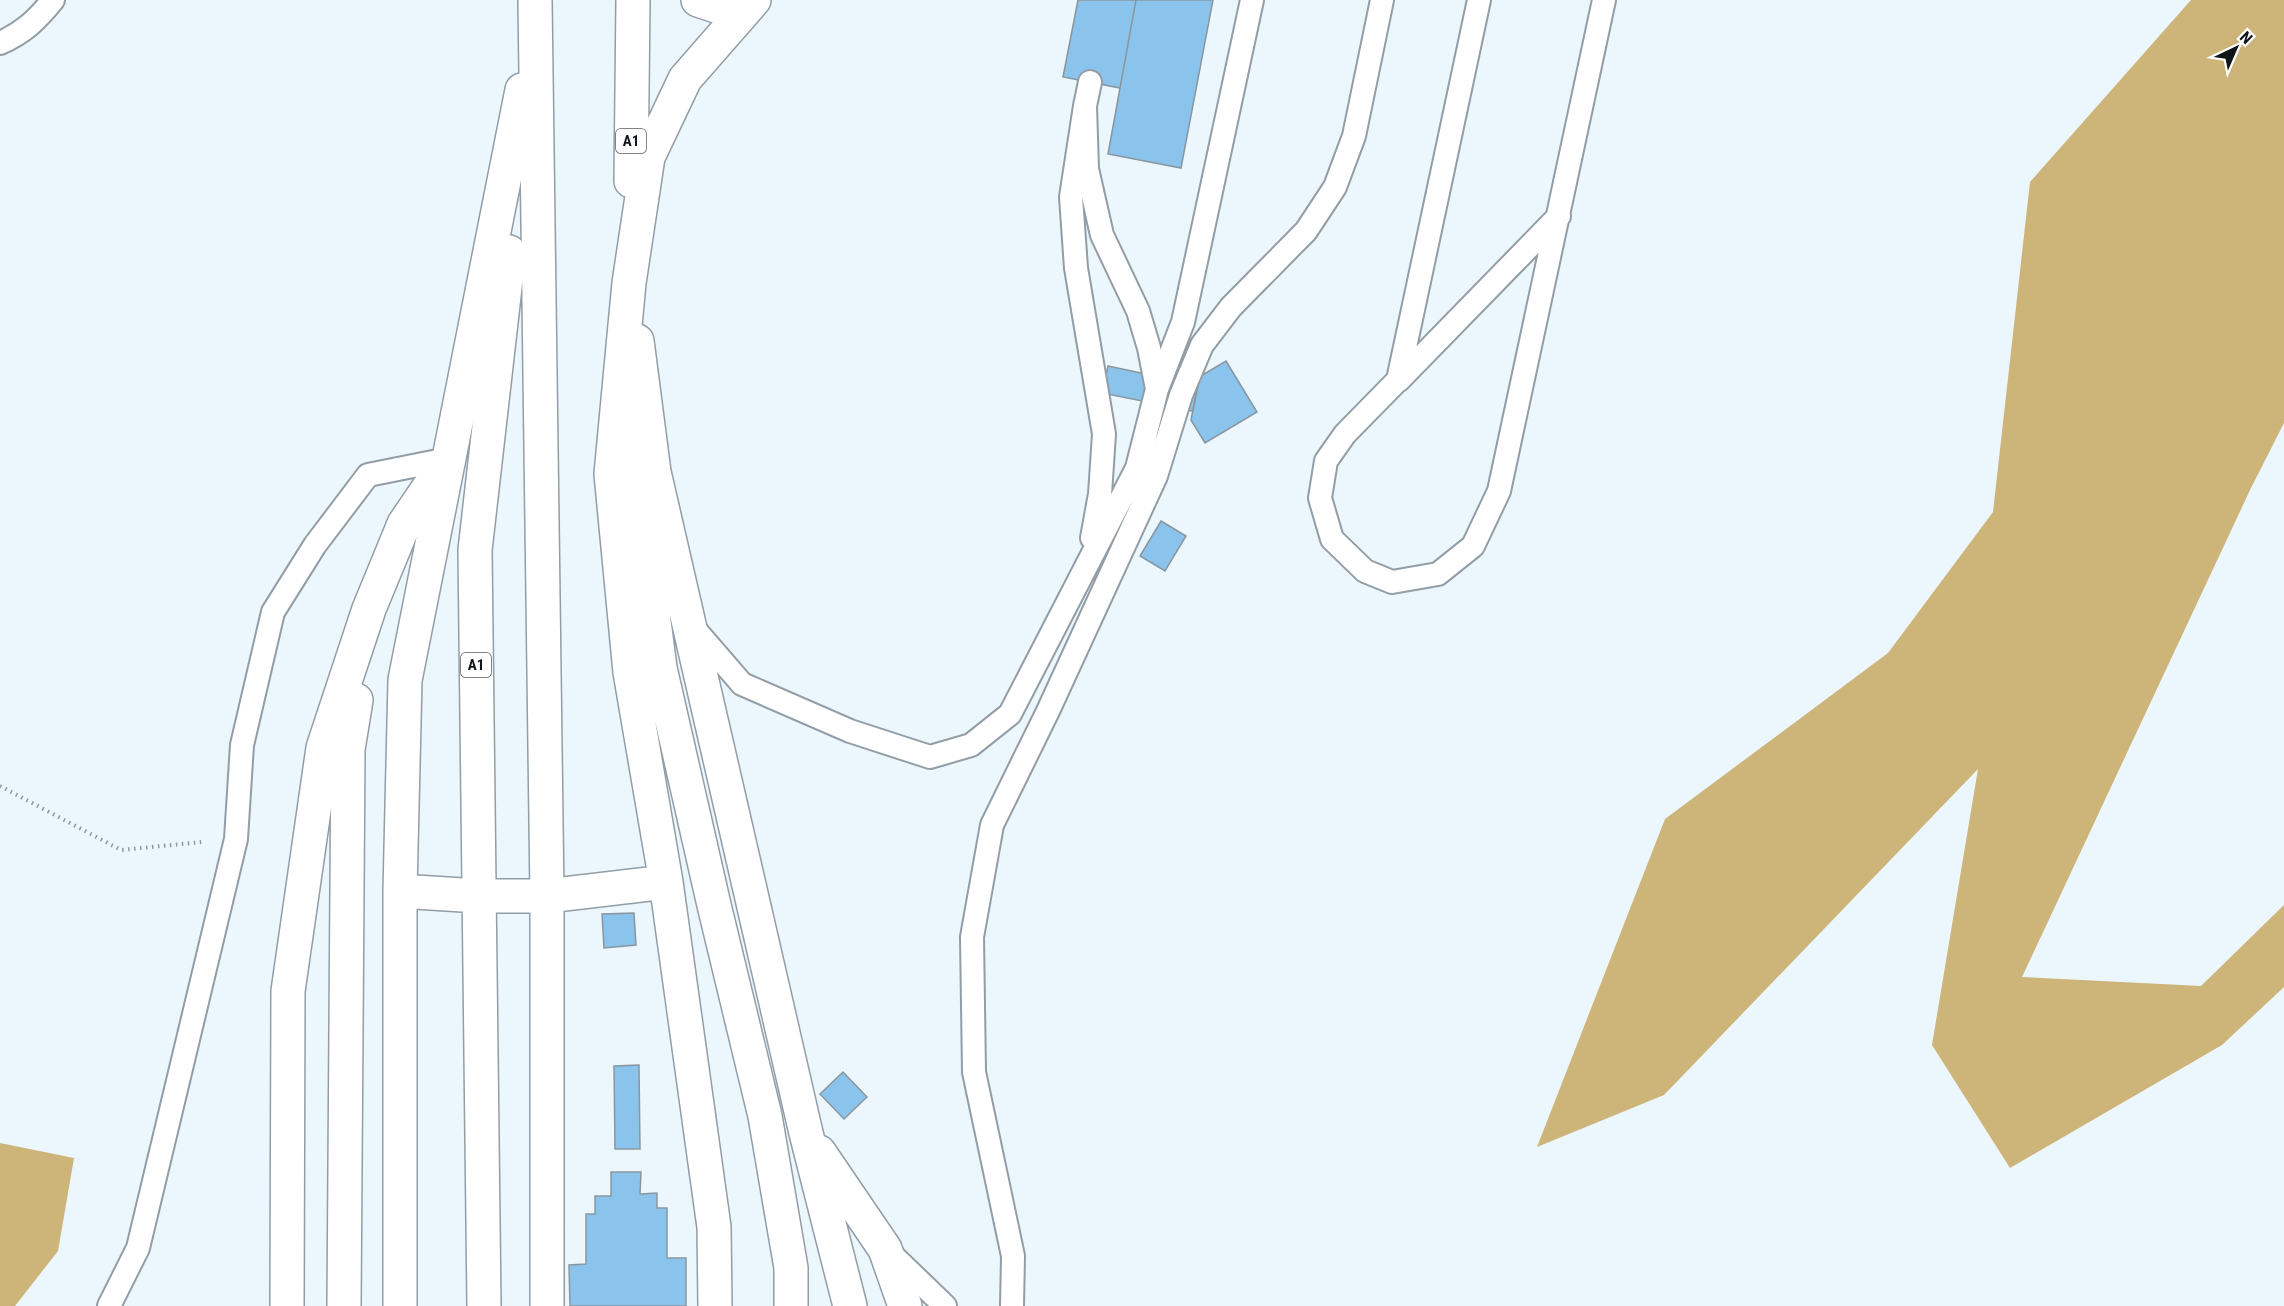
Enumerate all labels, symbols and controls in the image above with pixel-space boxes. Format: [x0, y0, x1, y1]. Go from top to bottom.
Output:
north arrow [2206, 18, 2266, 78]
text: N [2236, 27, 2256, 48]
road number: A1 [616, 129, 646, 153]
road number: A1 [461, 653, 491, 677]

